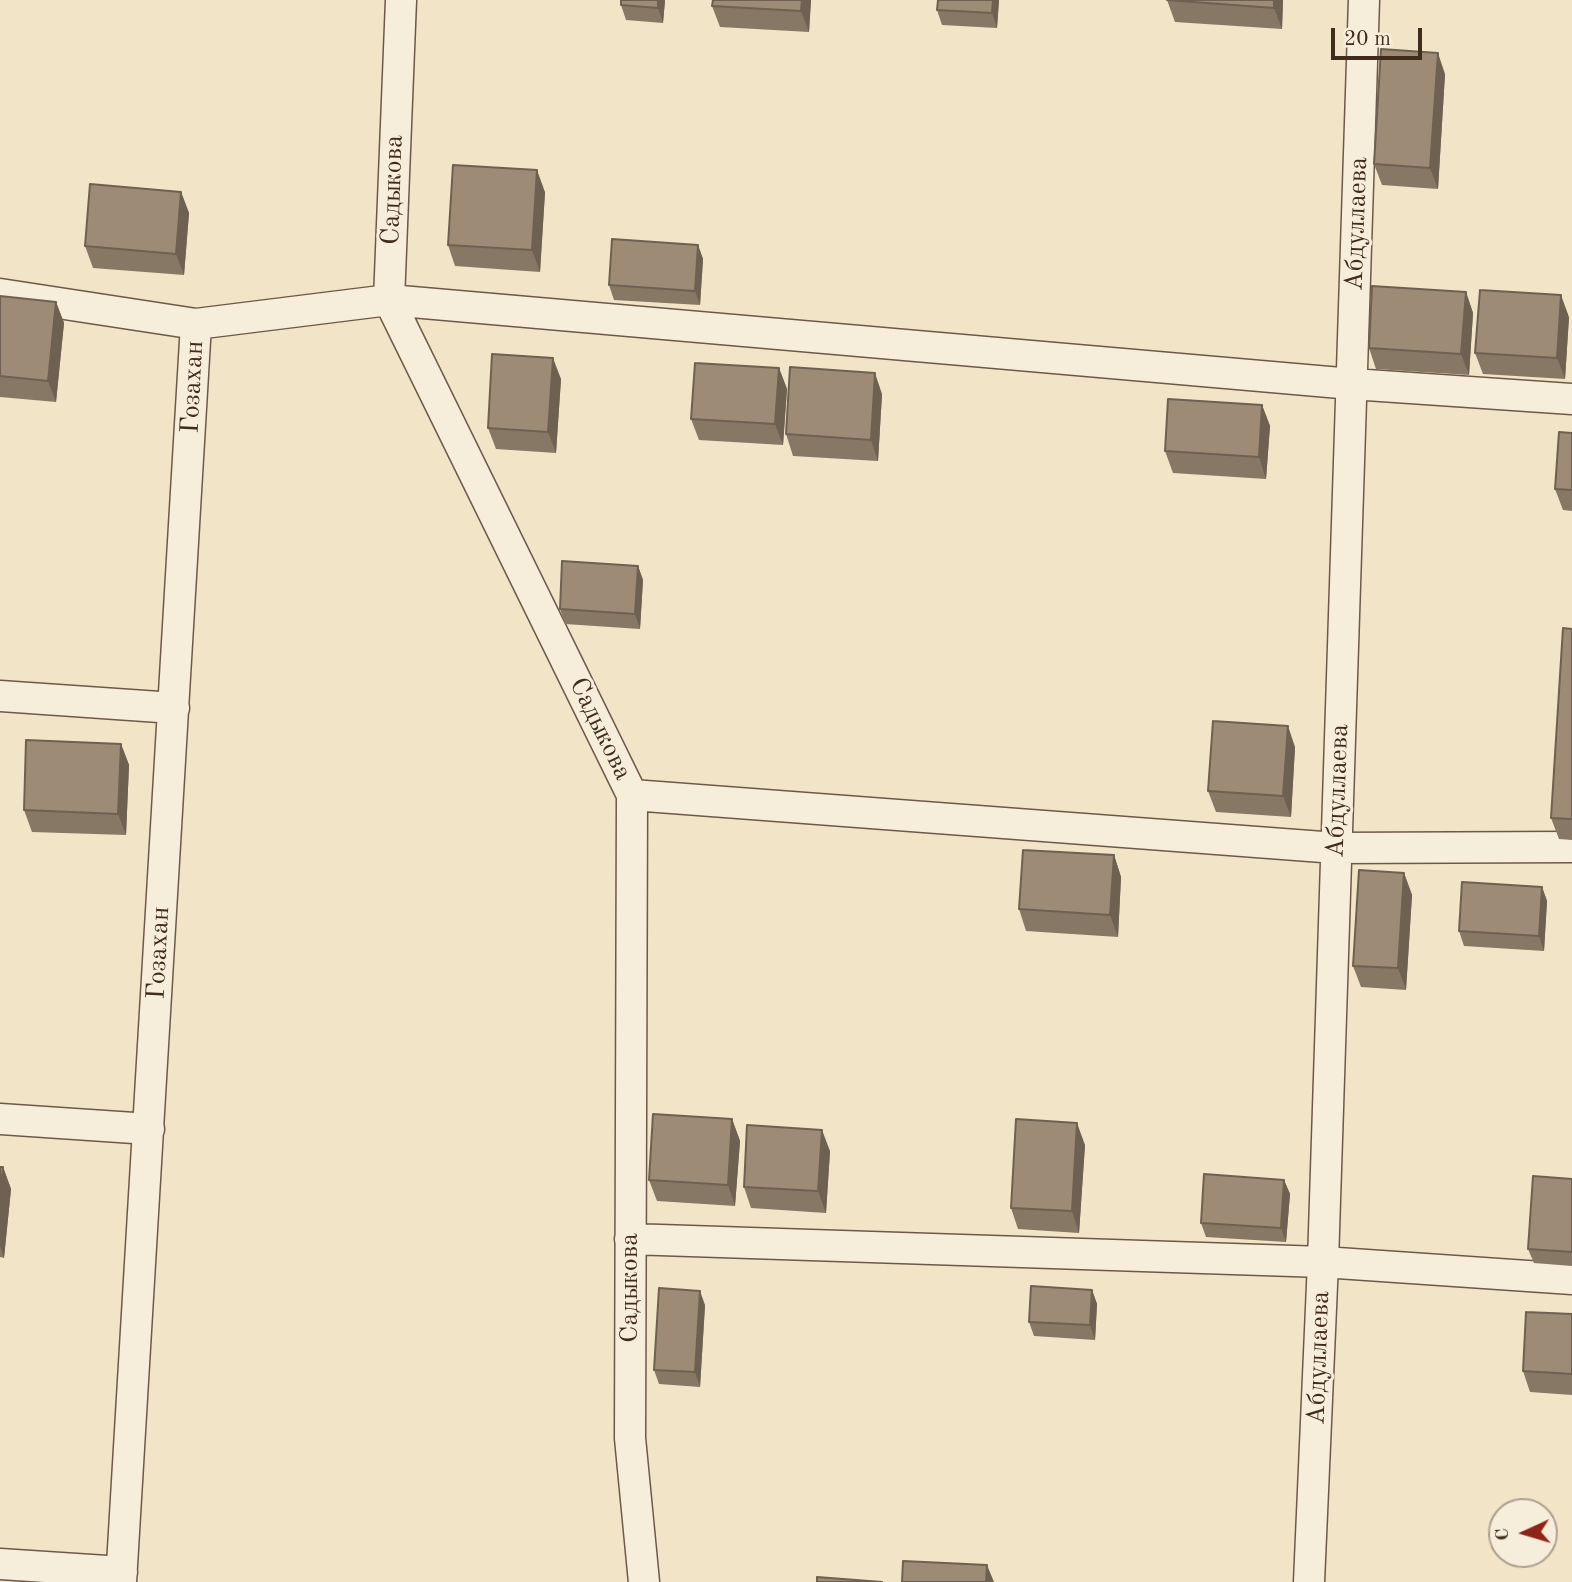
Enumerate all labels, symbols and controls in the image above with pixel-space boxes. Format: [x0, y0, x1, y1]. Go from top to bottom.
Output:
scale bar [1334, 14, 1425, 58]
text: 20 m [1344, 29, 1391, 50]
street label: Садыкова [375, 134, 411, 246]
street label: Абдуллаева [1339, 156, 1375, 292]
street label: Гозахан [175, 340, 211, 434]
street label: Садыкова [562, 673, 638, 785]
street label: Абдуллаева [1320, 723, 1356, 859]
street label: Гозахан [141, 906, 177, 1000]
street label: Садыкова [614, 1233, 646, 1343]
street label: Абдуллаева [1301, 1290, 1337, 1426]
north arrow [1488, 1498, 1558, 1568]
text: С [1494, 1527, 1513, 1541]

